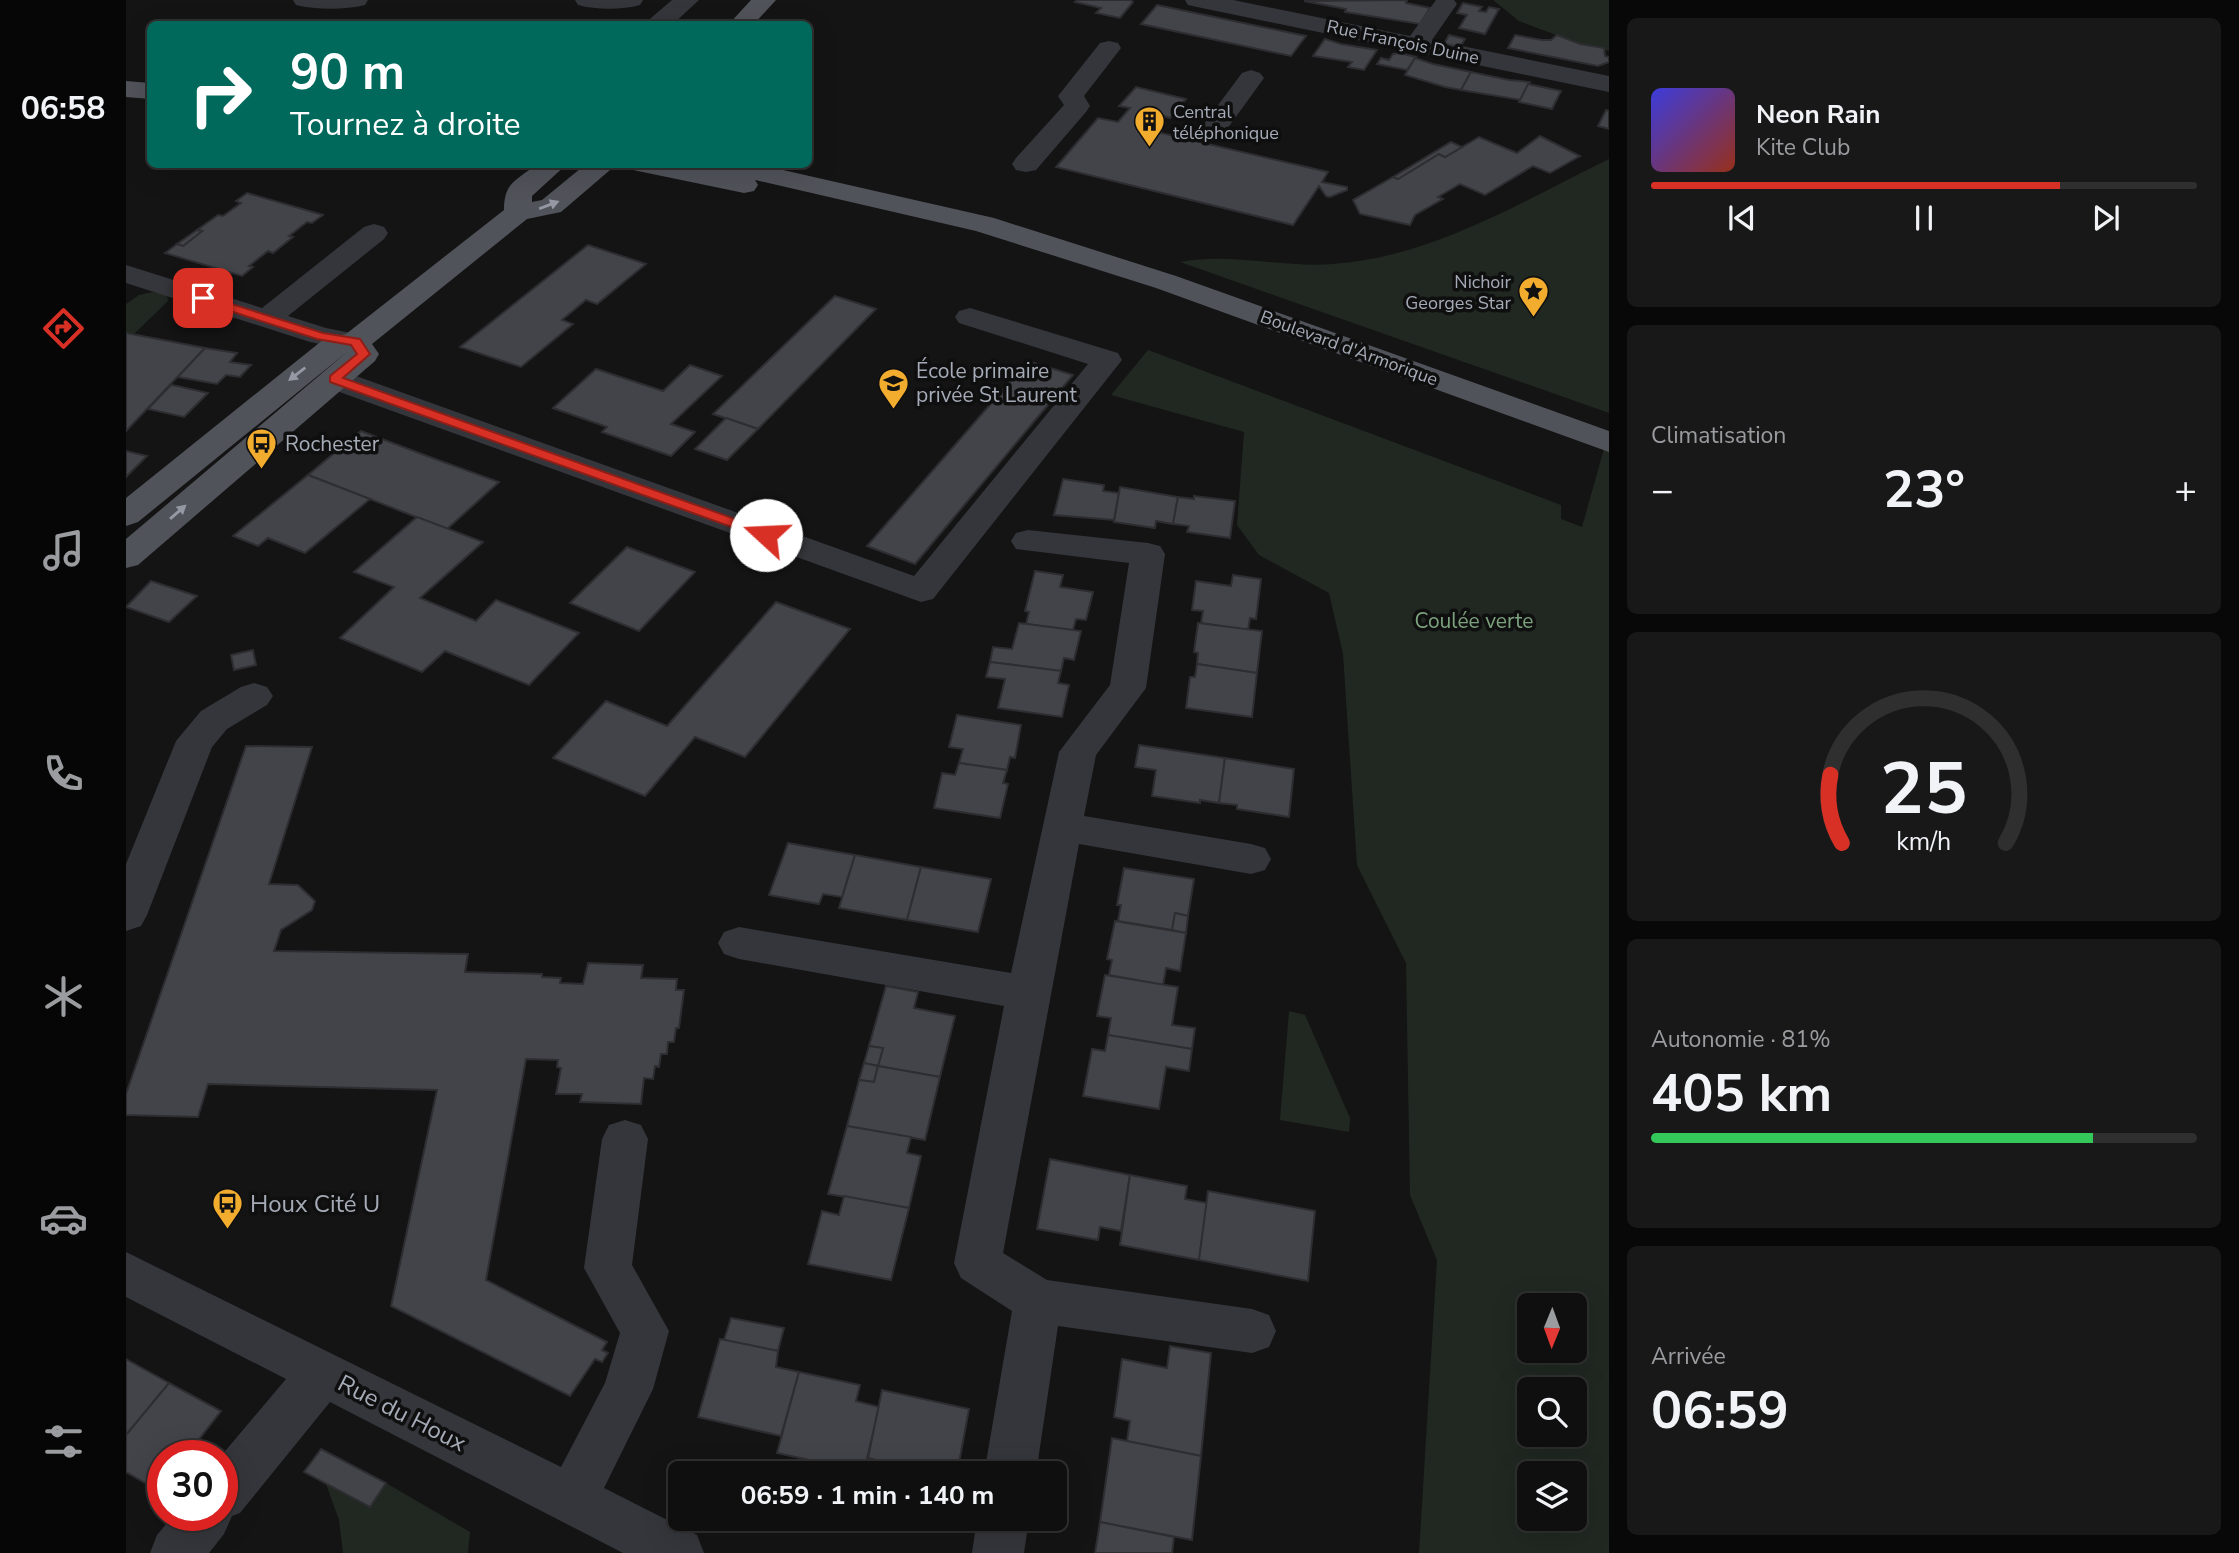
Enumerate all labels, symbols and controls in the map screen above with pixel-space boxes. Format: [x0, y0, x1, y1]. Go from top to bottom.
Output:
street label: Rue François Duine [1325, 14, 1481, 70]
text: 90 m [290, 39, 405, 106]
icon: right [175, 49, 266, 140]
text: 06:58 [21, 87, 105, 130]
text: Neon Rain [1756, 97, 1881, 132]
place label: Central téléphonique [1173, 100, 1279, 145]
text: Tournez à droite [290, 103, 521, 146]
building icon: Central téléphonique [1133, 105, 1167, 149]
text: Kite Club [1756, 132, 1850, 163]
one-way arrow [538, 199, 559, 210]
icon: previous [1723, 199, 1761, 237]
icon: pause [1905, 199, 1943, 237]
icon: next [2087, 199, 2125, 237]
pin [173, 268, 233, 328]
place label: Nichoir Georges Star [1405, 270, 1512, 315]
place icon: Nichoir Georges Star [1517, 275, 1551, 319]
icon: arrive [184, 279, 222, 317]
icon: directions [39, 304, 88, 353]
street label: Boulevard d'Armorique [1257, 305, 1441, 391]
place label: École primaire privée St Laurent [916, 357, 1077, 409]
one-way arrow [289, 366, 306, 381]
school or university icon: École primaire privée St Laurent [876, 366, 910, 410]
text: Climatisation [1651, 420, 1786, 451]
bus stop icon: Rochester [245, 427, 279, 471]
place label: Rochester [285, 430, 380, 458]
text: 23° [1883, 454, 1965, 525]
text: − [1651, 465, 1674, 516]
text: + [2174, 465, 2197, 516]
position arrow [729, 498, 803, 572]
one-way arrow [169, 505, 186, 520]
icon: music [39, 526, 88, 575]
park label: Coulée verte [1414, 607, 1534, 635]
text: 25 [1880, 739, 1968, 839]
icon: phone [39, 749, 88, 798]
text: km/h [1896, 824, 1952, 858]
icon: climate [39, 972, 88, 1021]
text: Autonomie · 81% [1651, 1024, 1831, 1055]
text: 405 km [1651, 1058, 1832, 1129]
bus stop icon: Houx Cité U [210, 1187, 244, 1231]
place label: Houx Cité U [250, 1188, 380, 1220]
icon: car [39, 1194, 88, 1243]
north arrow [1517, 1293, 1587, 1363]
map controls [1517, 1293, 1587, 1531]
text: Arrivée [1651, 1341, 1726, 1372]
street label: Rue du Houx [332, 1367, 472, 1459]
text: 06:59 [1651, 1375, 1789, 1446]
button: search [1517, 1377, 1587, 1447]
icon: filters [39, 1417, 88, 1466]
speed limit sign: 30 [147, 1440, 238, 1531]
button: layers [1517, 1461, 1587, 1531]
text: 06:59 · 1 min · 140 m [741, 1478, 994, 1513]

